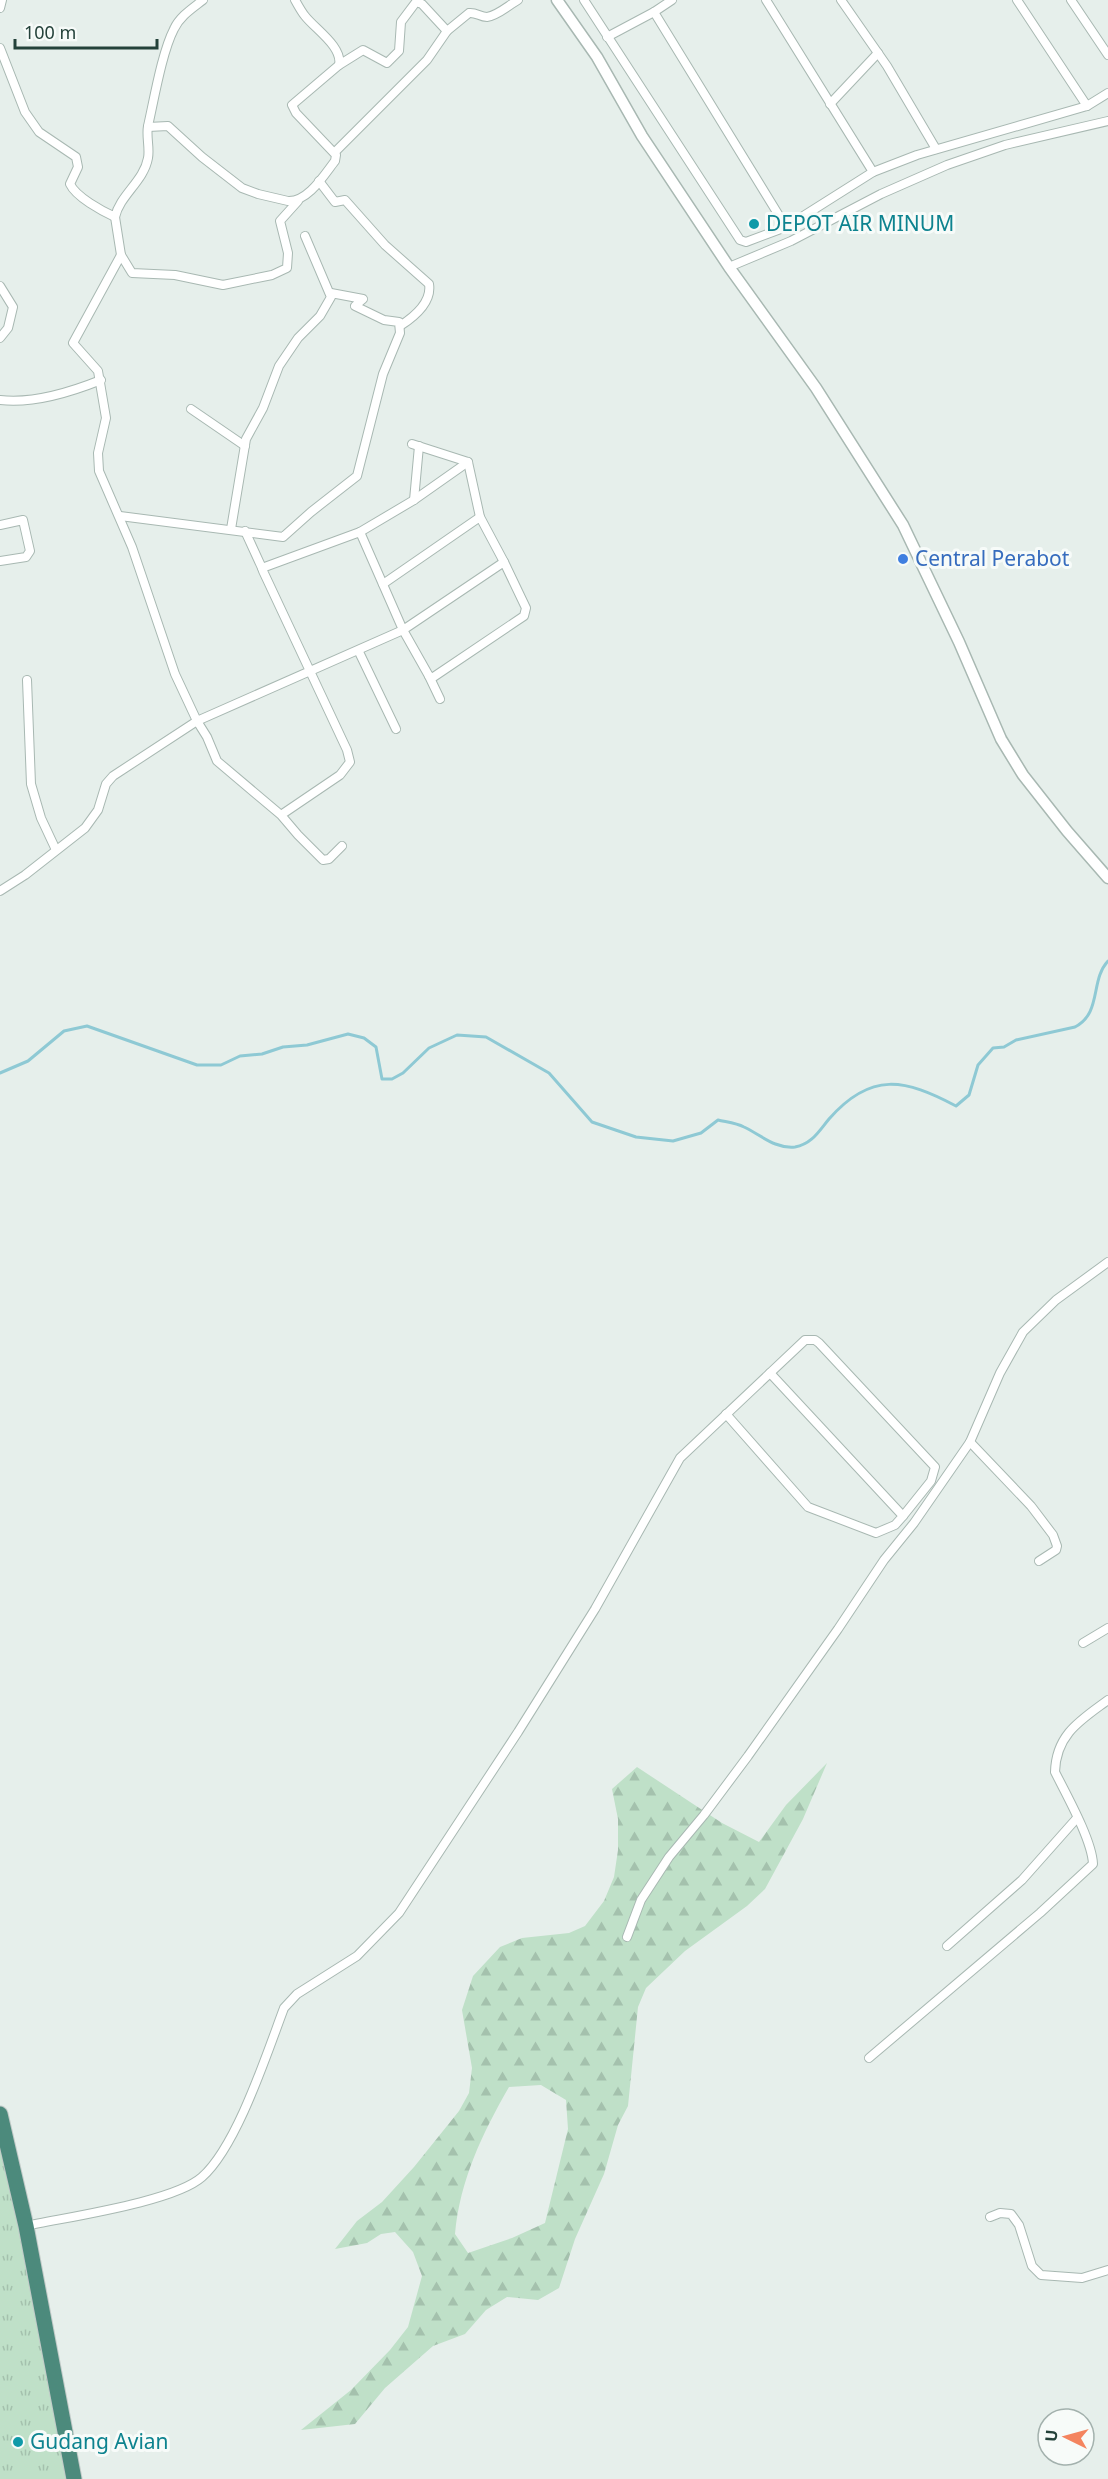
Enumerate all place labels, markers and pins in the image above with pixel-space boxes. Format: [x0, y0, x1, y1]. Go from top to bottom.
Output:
place label: DEPOT AIR MINUM [766, 209, 954, 237]
marker: DEPOT AIR MINUM [747, 217, 761, 231]
place label: Central Perabot [915, 544, 1070, 572]
marker: Central Perabot [896, 552, 910, 566]
place label: Gudang Avian [30, 2427, 169, 2455]
marker: Gudang Avian [11, 2435, 25, 2449]

